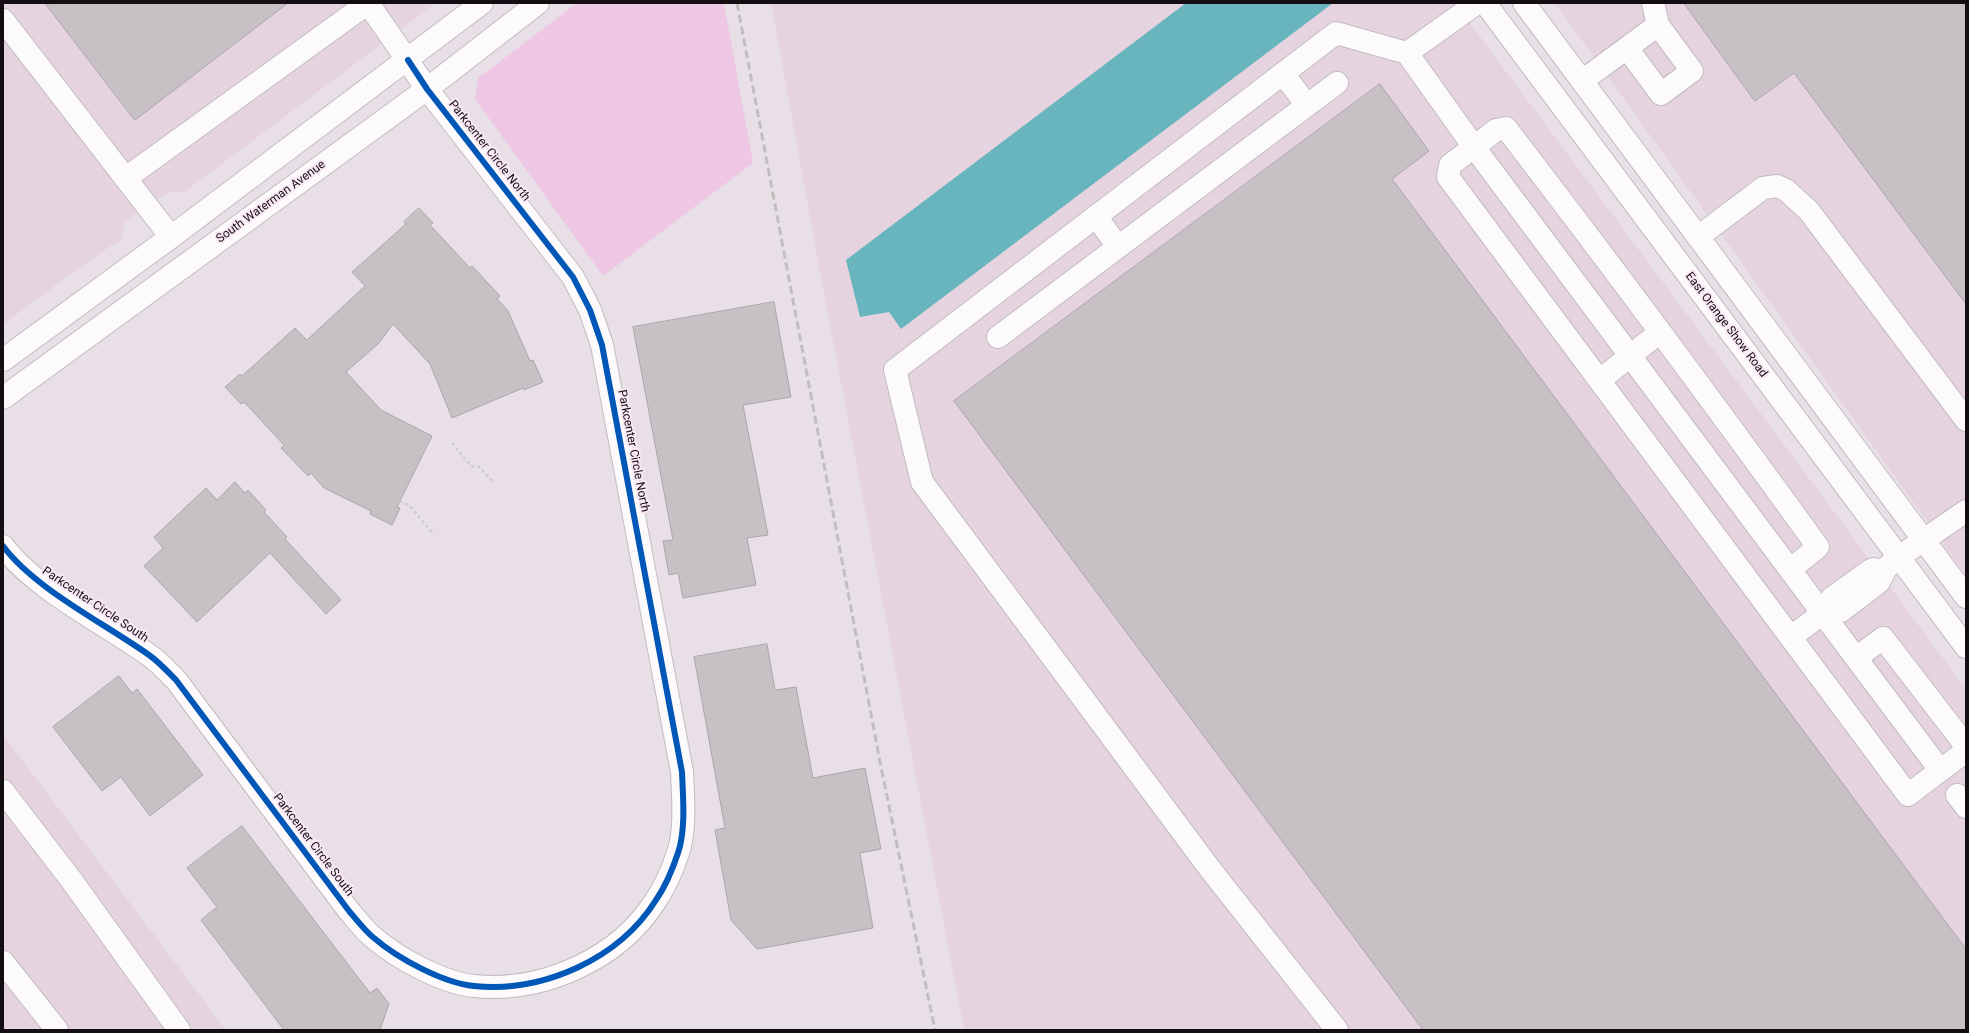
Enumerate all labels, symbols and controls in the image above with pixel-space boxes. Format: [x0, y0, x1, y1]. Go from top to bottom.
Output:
street label: Parkcenter Circle North [445, 98, 533, 204]
street label: South Waterman Avenue [214, 158, 328, 246]
street label: East Orange Show Road [1682, 270, 1770, 380]
street label: Parkcenter Circle North [614, 389, 652, 513]
street label: Parkcenter Circle South [39, 564, 151, 646]
street label: Parkcenter Circle South [270, 791, 356, 899]

